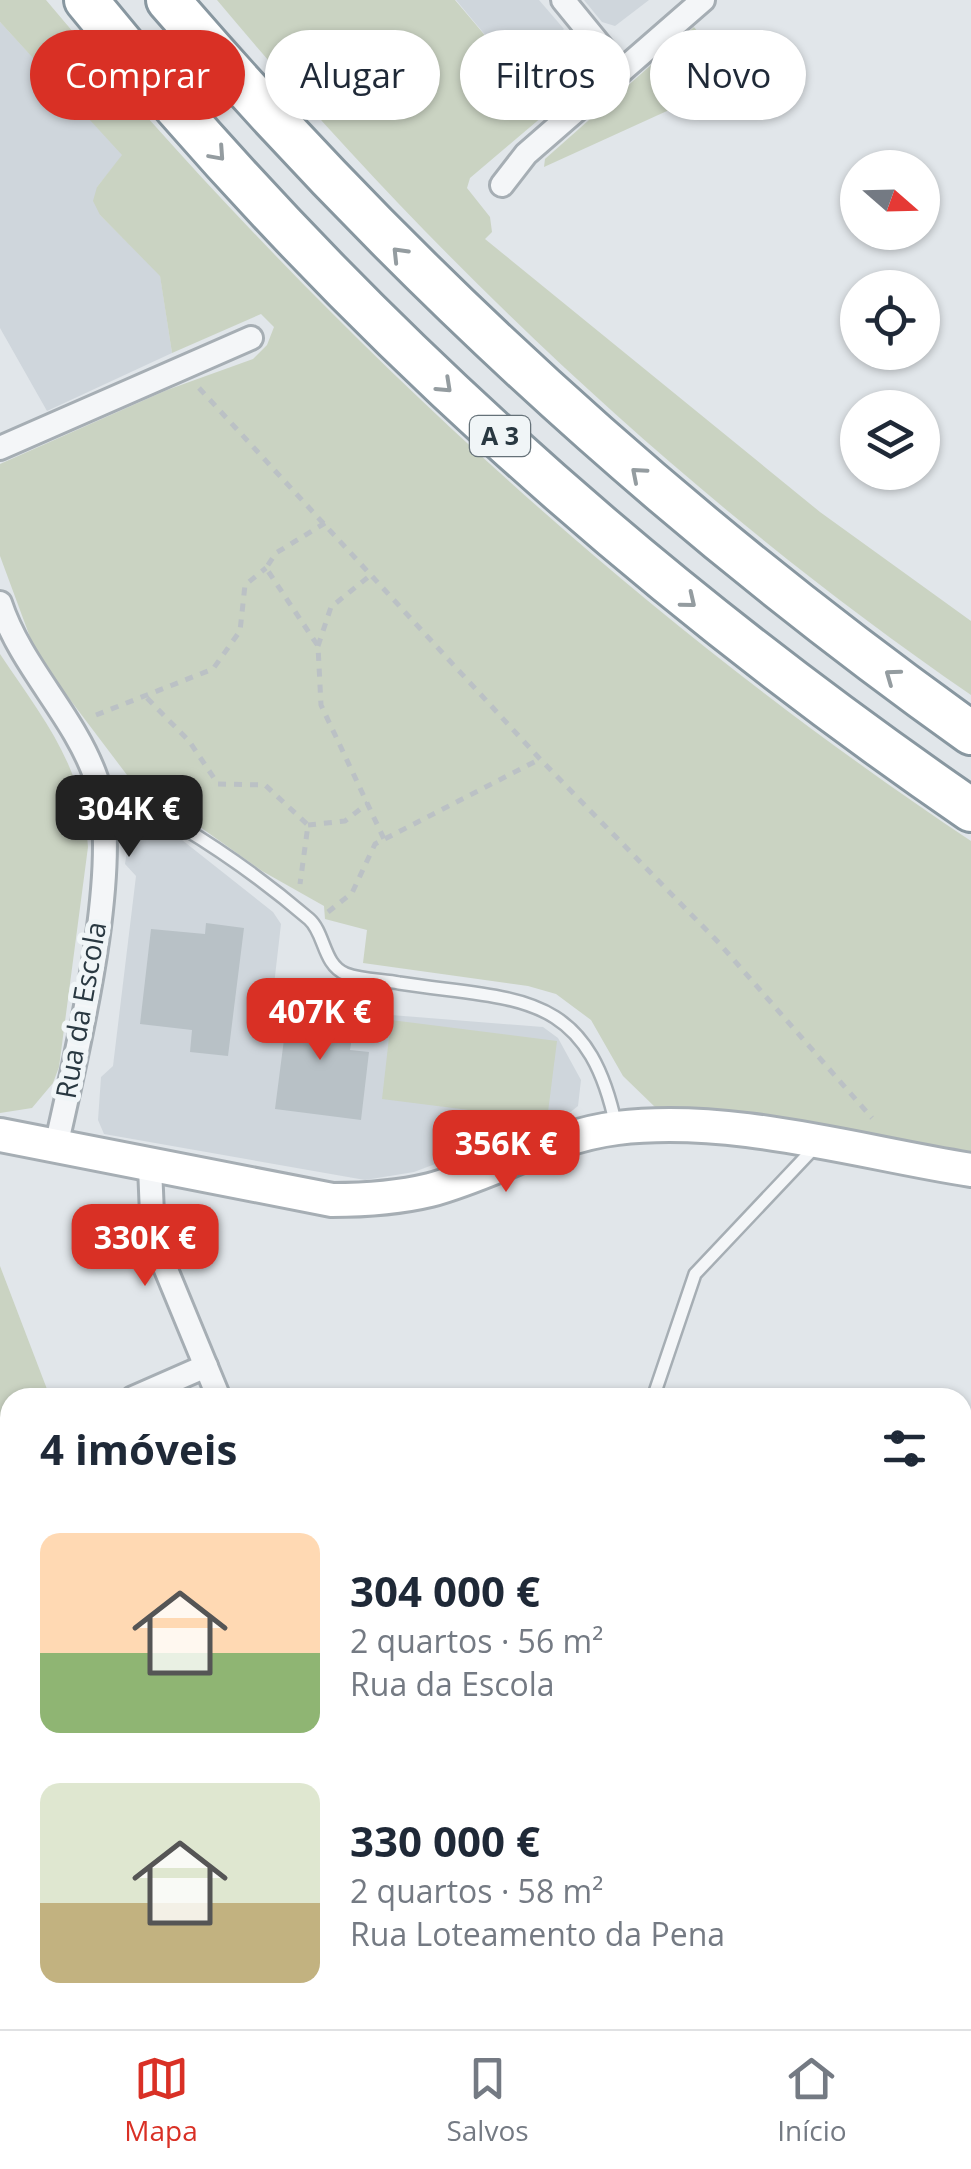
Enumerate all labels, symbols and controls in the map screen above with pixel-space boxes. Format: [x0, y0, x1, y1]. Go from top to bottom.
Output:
chip: Comprar [30, 30, 245, 120]
chip: Alugar [265, 30, 440, 120]
chip: Filtros [460, 30, 630, 120]
chip: Novo [650, 30, 806, 120]
one-way arrow [206, 142, 224, 161]
north arrow [840, 150, 940, 250]
map controls [840, 150, 940, 490]
one-way arrow [393, 247, 411, 265]
button: locate [840, 270, 940, 370]
one-way arrow [433, 374, 452, 392]
button: layers [840, 390, 940, 490]
road number: A 3 [470, 416, 530, 456]
one-way arrow [631, 468, 649, 486]
one-way arrow [677, 589, 695, 606]
one-way arrow [885, 671, 903, 688]
pin: 304K € [48, 775, 210, 860]
text: 304K € [78, 786, 180, 829]
street label: Rua da Escola [46, 918, 114, 1101]
pin: 407K € [239, 978, 401, 1063]
text: 407K € [269, 989, 371, 1032]
pin: 356K € [425, 1110, 587, 1195]
text: 356K € [455, 1121, 557, 1164]
pin: 330K € [64, 1204, 226, 1289]
text: 330K € [94, 1215, 196, 1258]
text: 4 imóveis [40, 1420, 237, 1477]
icon: filters [877, 1421, 932, 1476]
text: 304 000 € [350, 1562, 540, 1619]
icon: home [120, 1573, 240, 1693]
text: 2 quartos · 56 m² [350, 1619, 603, 1662]
text: Rua da Escola [350, 1662, 555, 1705]
text: 330 000 € [350, 1812, 540, 1869]
icon: home [120, 1823, 240, 1943]
text: 2 quartos · 58 m² [350, 1869, 603, 1912]
text: Rua Loteamento da Pena [350, 1912, 725, 1955]
tab: Mapa [124, 2051, 198, 2149]
tab: Salvos [446, 2051, 529, 2149]
tab: Início [777, 2051, 847, 2149]

